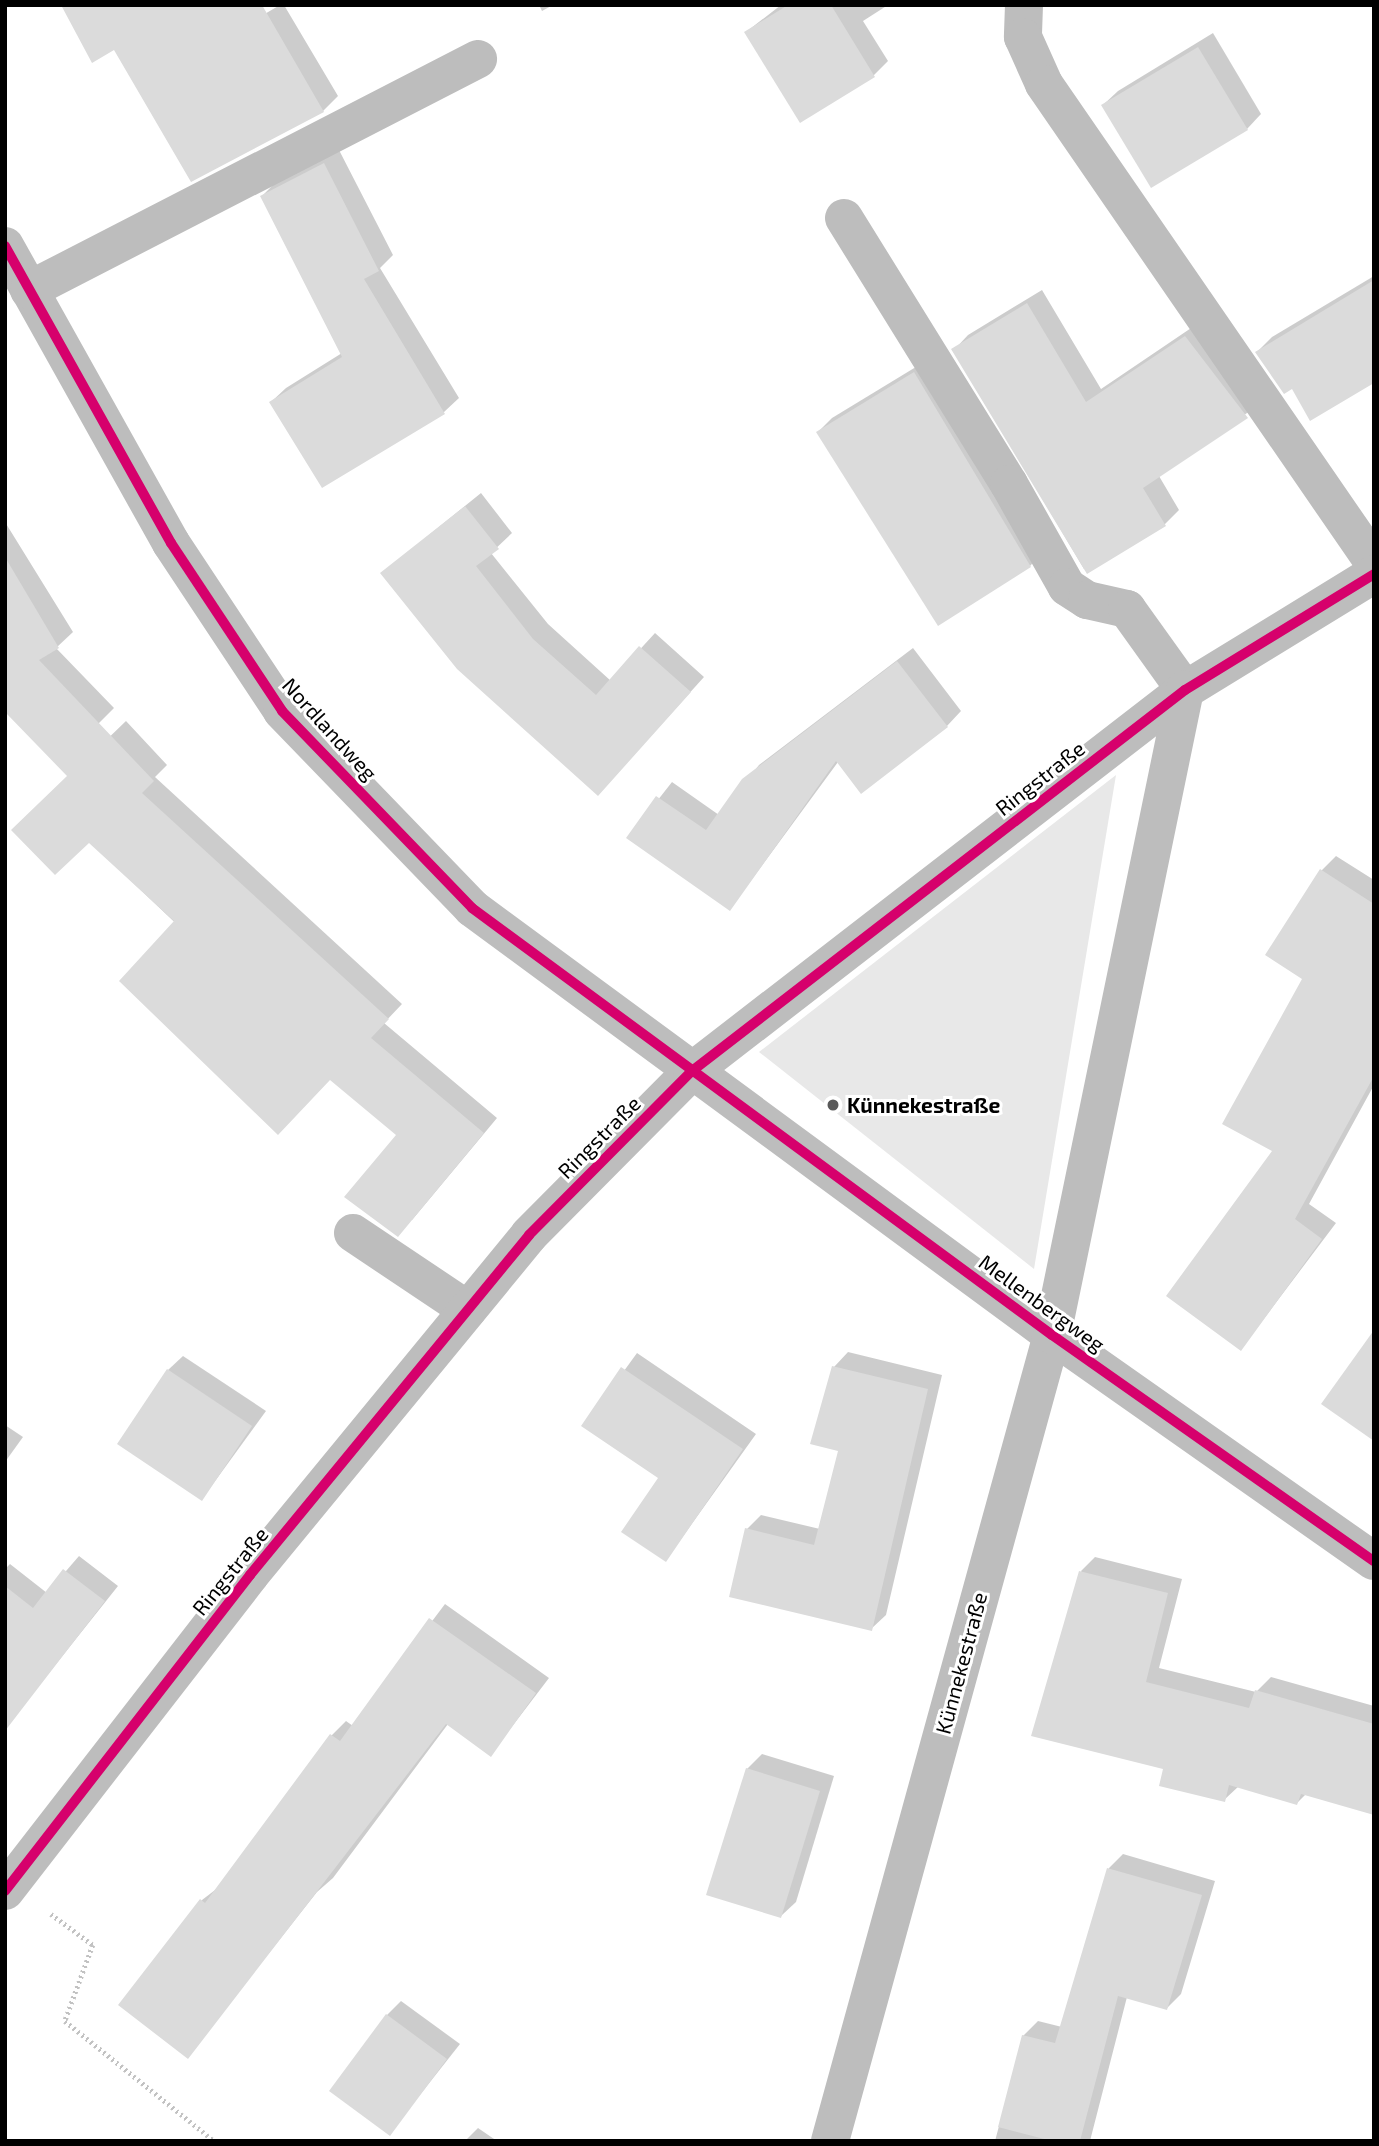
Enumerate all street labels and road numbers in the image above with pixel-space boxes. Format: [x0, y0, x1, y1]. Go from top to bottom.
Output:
street label: Nordlandweg [277, 673, 383, 785]
street label: Ringstraße [990, 735, 1090, 821]
street label: Ringstraße [553, 1091, 645, 1183]
street label: Mellenbergweg [974, 1249, 1110, 1357]
street label: Ringstraße [187, 1522, 273, 1620]
street label: Künnekestraße [930, 1589, 992, 1737]

